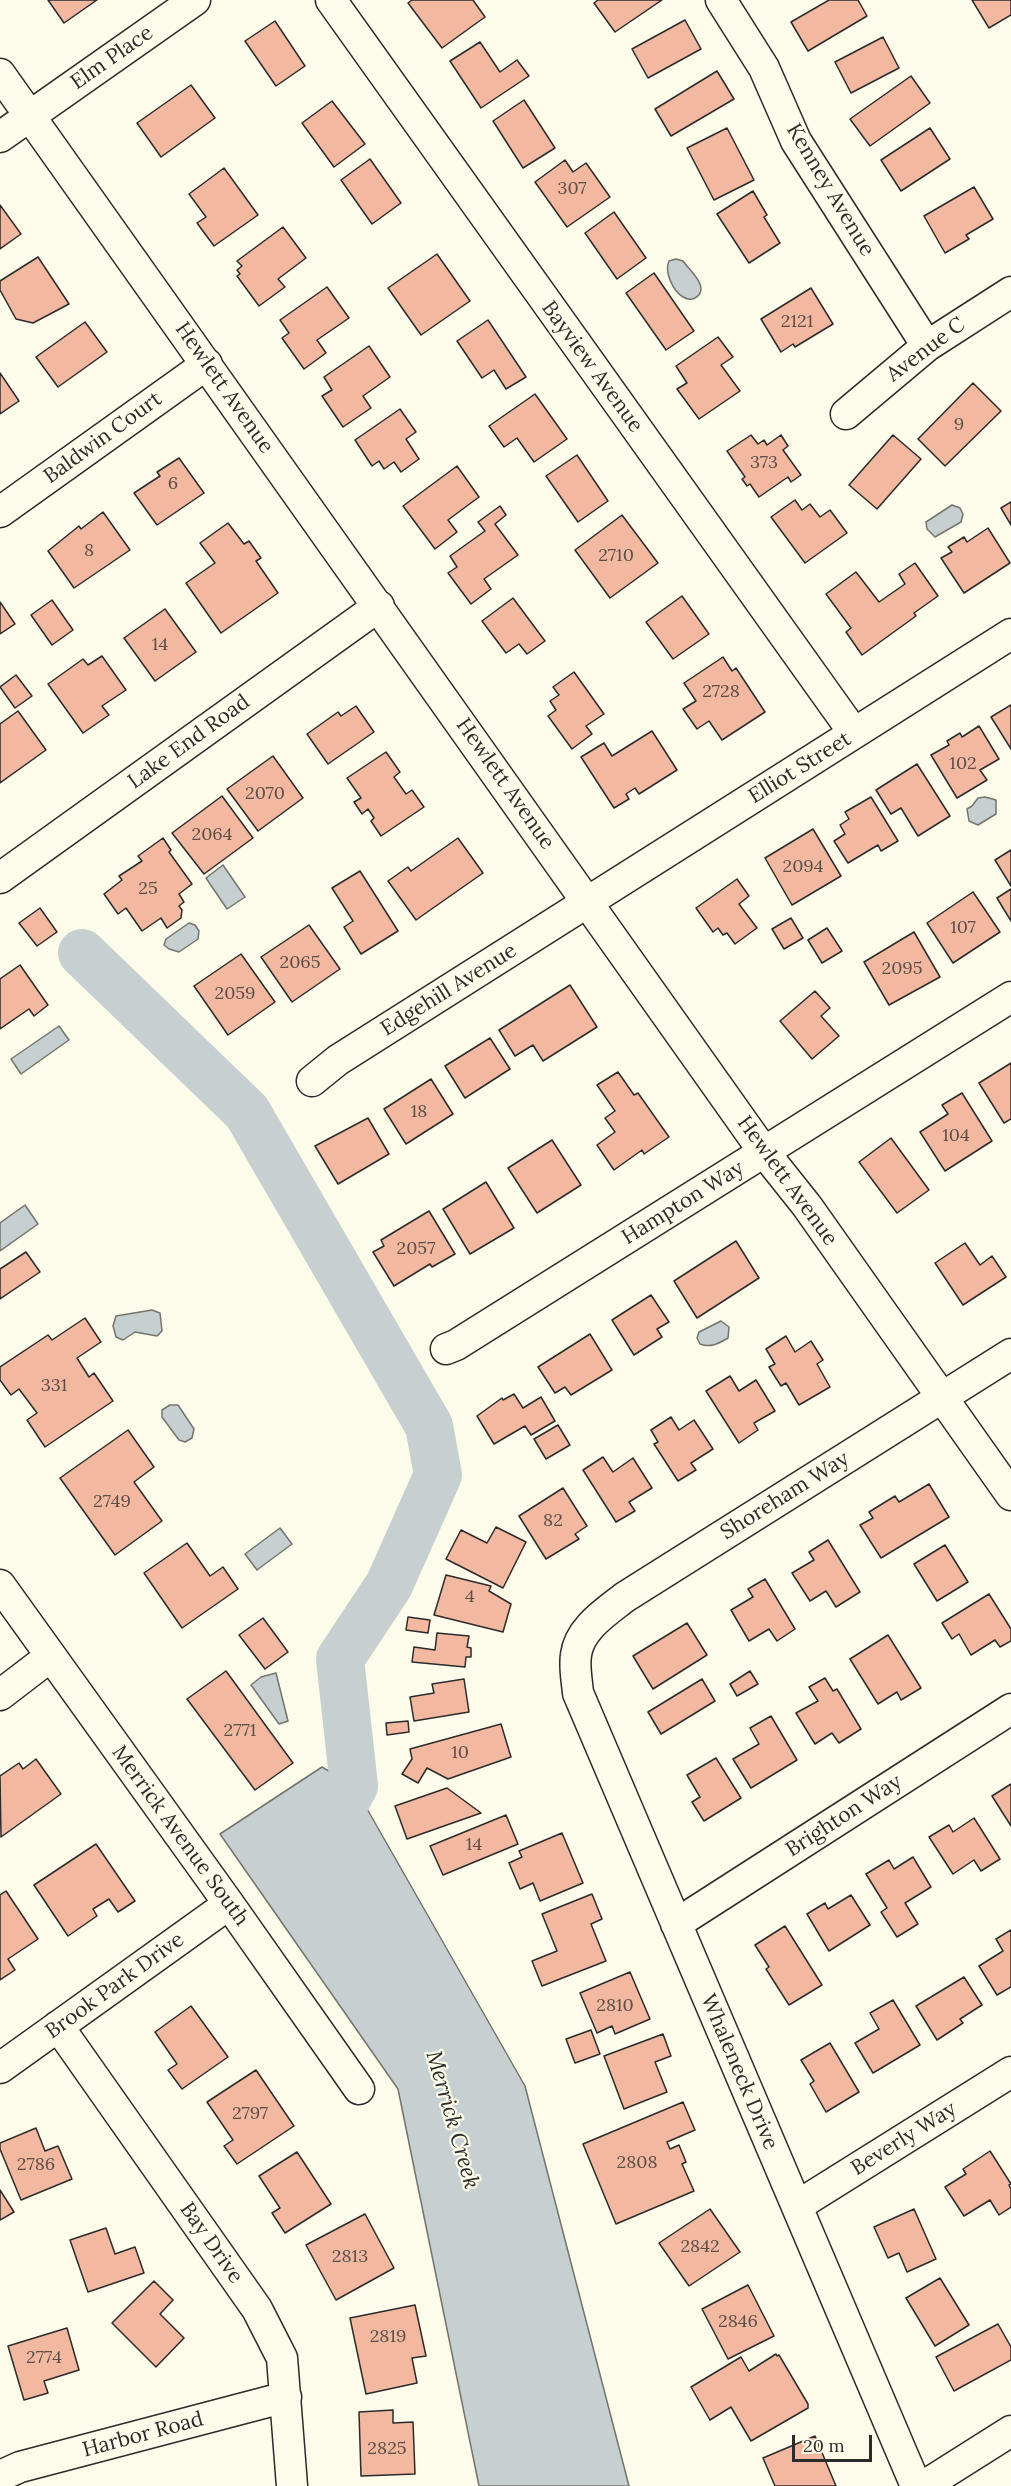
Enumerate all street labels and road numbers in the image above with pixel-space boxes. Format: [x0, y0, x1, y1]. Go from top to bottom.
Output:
street label: Elm Place [66, 21, 158, 95]
street label: Kenney Avenue [781, 119, 879, 261]
street label: Bayview Avenue [536, 296, 648, 438]
street label: Avenue C [882, 312, 970, 388]
street label: Hewlett Avenue [169, 318, 279, 458]
street label: Baldwin Court [39, 387, 167, 489]
street label: Lake End Road [123, 689, 255, 795]
street label: Hewlett Avenue [450, 714, 560, 854]
street label: Elliot Street [744, 727, 856, 809]
street label: Edgehill Avenue [377, 938, 521, 1042]
street label: Hewlett Avenue [731, 1111, 843, 1251]
street label: Hampton Way [617, 1156, 749, 1250]
street label: Shoreham Way [716, 1446, 854, 1546]
street label: Merrick Avenue South [106, 1741, 254, 1931]
street label: Brighton Way [781, 1769, 907, 1863]
street label: Brook Park Drive [41, 1927, 189, 2045]
street label: Whaleneck Drive [695, 1990, 783, 2154]
street label: Beverly Way [847, 2097, 961, 2181]
street label: Bay Drive [174, 2198, 248, 2288]
street label: Harbor Road [80, 2407, 206, 2463]

